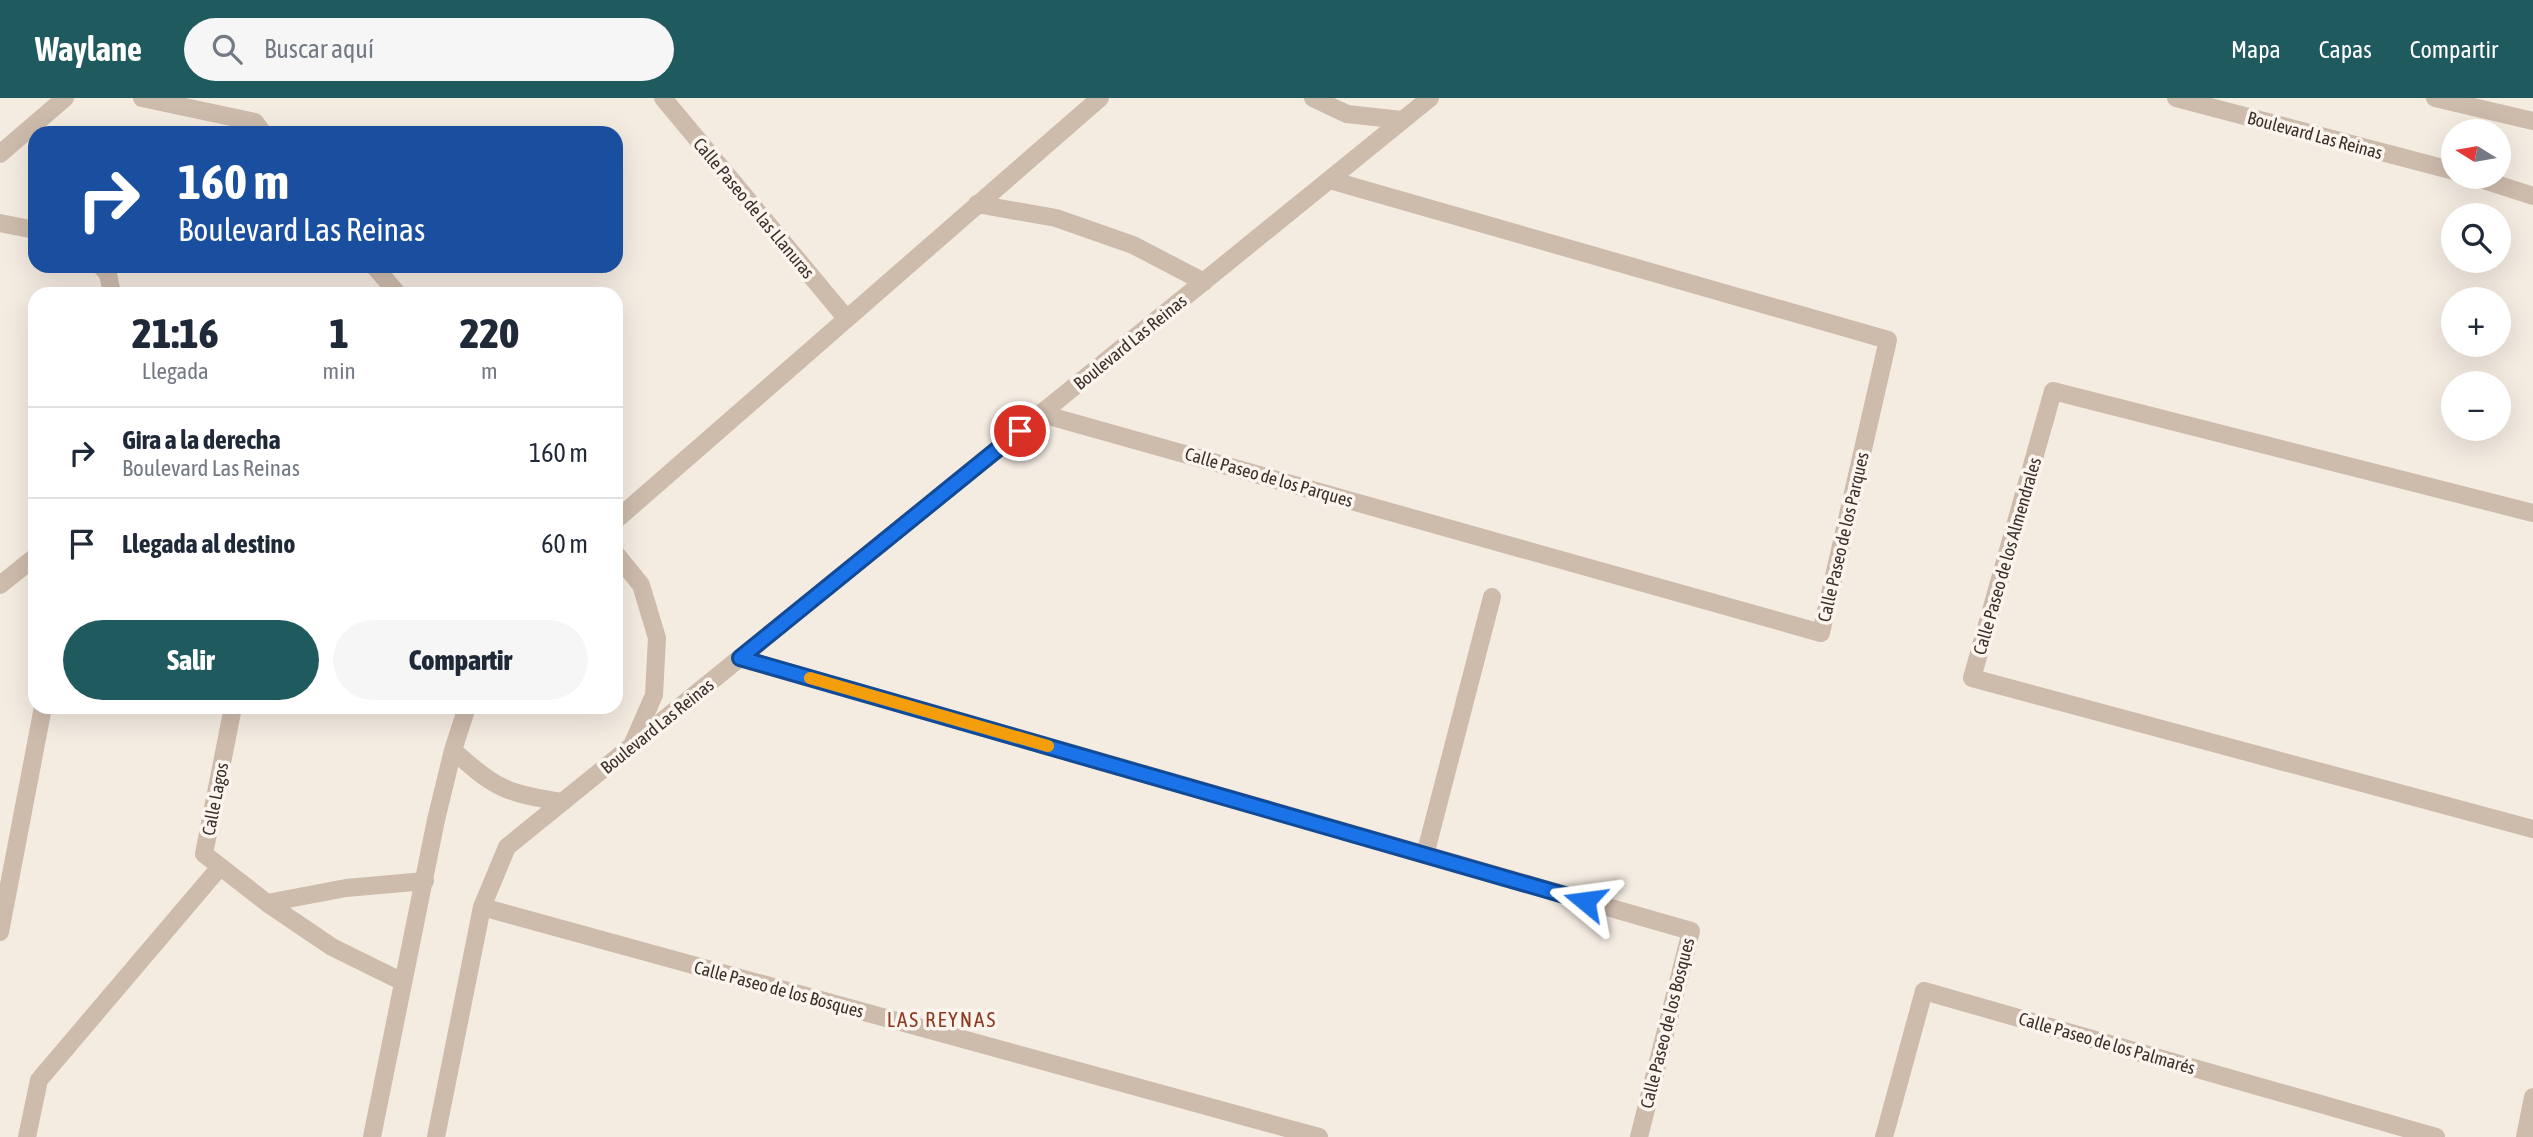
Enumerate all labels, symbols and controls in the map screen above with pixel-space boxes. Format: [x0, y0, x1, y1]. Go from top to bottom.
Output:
search box [184, 18, 674, 81]
text: Waylane [35, 30, 142, 68]
icon: search [208, 30, 246, 68]
text: Buscar aquí [264, 34, 374, 64]
text: Mapa [2231, 36, 2281, 63]
text: Capas [2319, 36, 2372, 63]
text: Compartir [2410, 36, 2498, 63]
street label: Boulevard Las Reinas [2245, 107, 2385, 163]
north arrow [2441, 119, 2511, 189]
map controls [2441, 119, 2511, 441]
street label: Calle Paseo de las Llanuras [689, 133, 819, 283]
text: 160 m [178, 153, 289, 209]
icon: right [63, 154, 154, 245]
button: search [2441, 203, 2511, 273]
text: Boulevard Las Reinas [178, 211, 425, 248]
button: + [2441, 287, 2511, 357]
street label: Boulevard Las Reinas [1069, 290, 1191, 394]
text: 21:16 [132, 309, 219, 357]
text: 1 [329, 309, 349, 357]
text: 220 [460, 309, 519, 357]
text: Llegada [142, 358, 209, 384]
text: min [323, 358, 356, 384]
text: m [481, 358, 498, 384]
button: − [2441, 371, 2511, 441]
pin [990, 401, 1050, 461]
icon: arrive [1001, 412, 1039, 450]
text: Gira a la derecha [122, 425, 281, 455]
icon: right [63, 434, 101, 472]
text: 160 m [529, 438, 588, 468]
street label: Calle Paseo de los Parques [1183, 443, 1355, 511]
street label: Calle Paseo de los Parques [1813, 450, 1873, 624]
text: Boulevard Las Reinas [122, 455, 300, 481]
street label: Calle Paseo de los Almendrales [1969, 455, 2045, 657]
icon: arrive [63, 525, 101, 563]
text: Llegada al destino [122, 529, 295, 559]
text: 60 m [541, 529, 588, 559]
button: Salir [63, 620, 319, 700]
button: Compartir [333, 620, 588, 700]
street label: Boulevard Las Reinas [596, 674, 718, 778]
street label: Calle Lagos [198, 761, 232, 837]
position arrow [1548, 864, 1622, 938]
street label: Calle Paseo de los Bosques [1636, 936, 1698, 1110]
street label: Calle Paseo de los Bosques [692, 956, 866, 1022]
district label: LAS REYNAS [887, 1007, 997, 1031]
street label: Calle Paseo de los Palmarés [2016, 1008, 2198, 1078]

